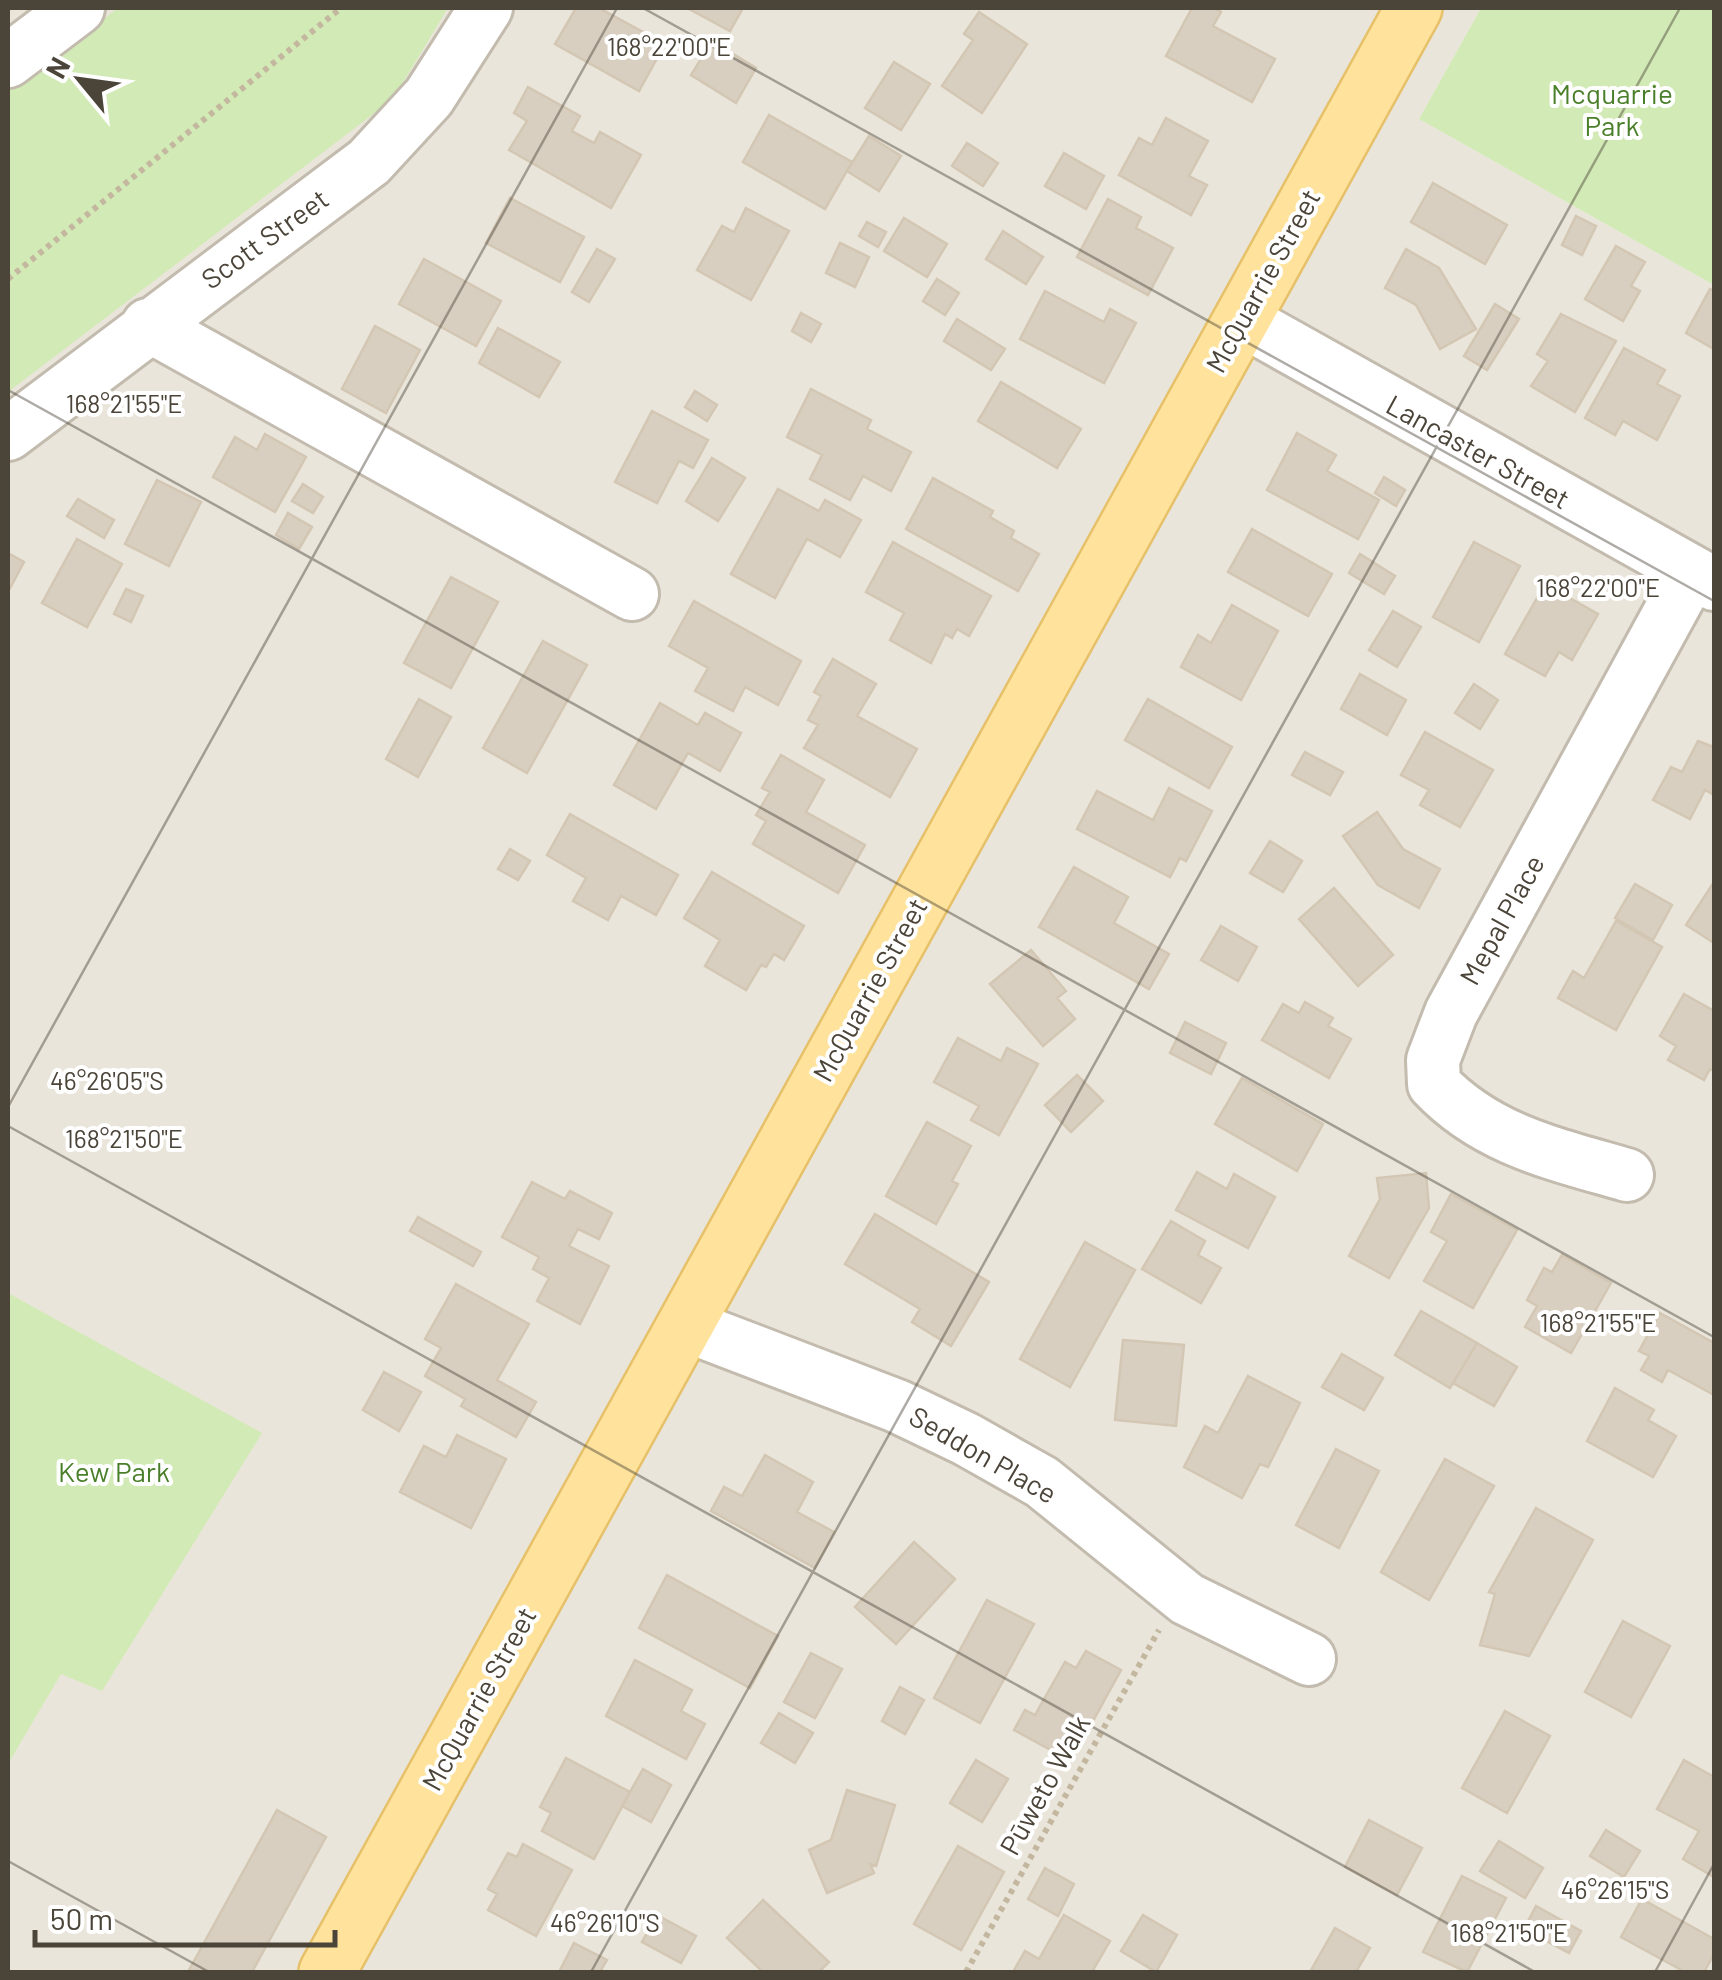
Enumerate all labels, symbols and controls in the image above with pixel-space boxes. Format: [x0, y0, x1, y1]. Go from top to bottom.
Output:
north arrow [30, 30, 130, 130]
text: 168°22'00"E [607, 31, 731, 61]
text: N [38, 51, 77, 84]
park label: Mcquarrie Park [1551, 76, 1673, 142]
street label: Scott Street [194, 181, 334, 296]
street label: McQuarrie Street [1198, 183, 1327, 378]
street label: Lancaster Street [1381, 387, 1576, 516]
text: 168°21'55"E [66, 388, 182, 418]
text: 168°22'00"E [1536, 572, 1660, 602]
street label: Mepal Place [1451, 849, 1551, 991]
street label: McQuarrie Street [805, 892, 934, 1087]
text: 46°26'05"S [50, 1065, 164, 1095]
text: 168°21'50"E [65, 1123, 183, 1153]
text: 168°21'55"E [1540, 1307, 1656, 1337]
street label: Seddon Place [904, 1398, 1063, 1510]
park label: Kew Park [58, 1454, 170, 1488]
street label: McQuarrie Street [414, 1601, 543, 1796]
street label: Pūweto Walk [992, 1709, 1097, 1860]
text: 46°26'15"S [1561, 1874, 1669, 1904]
scale bar [35, 1885, 335, 1947]
text: 50 m [50, 1900, 113, 1936]
text: 46°26'10"S [550, 1907, 660, 1937]
text: 168°21'50"E [1450, 1917, 1568, 1947]

